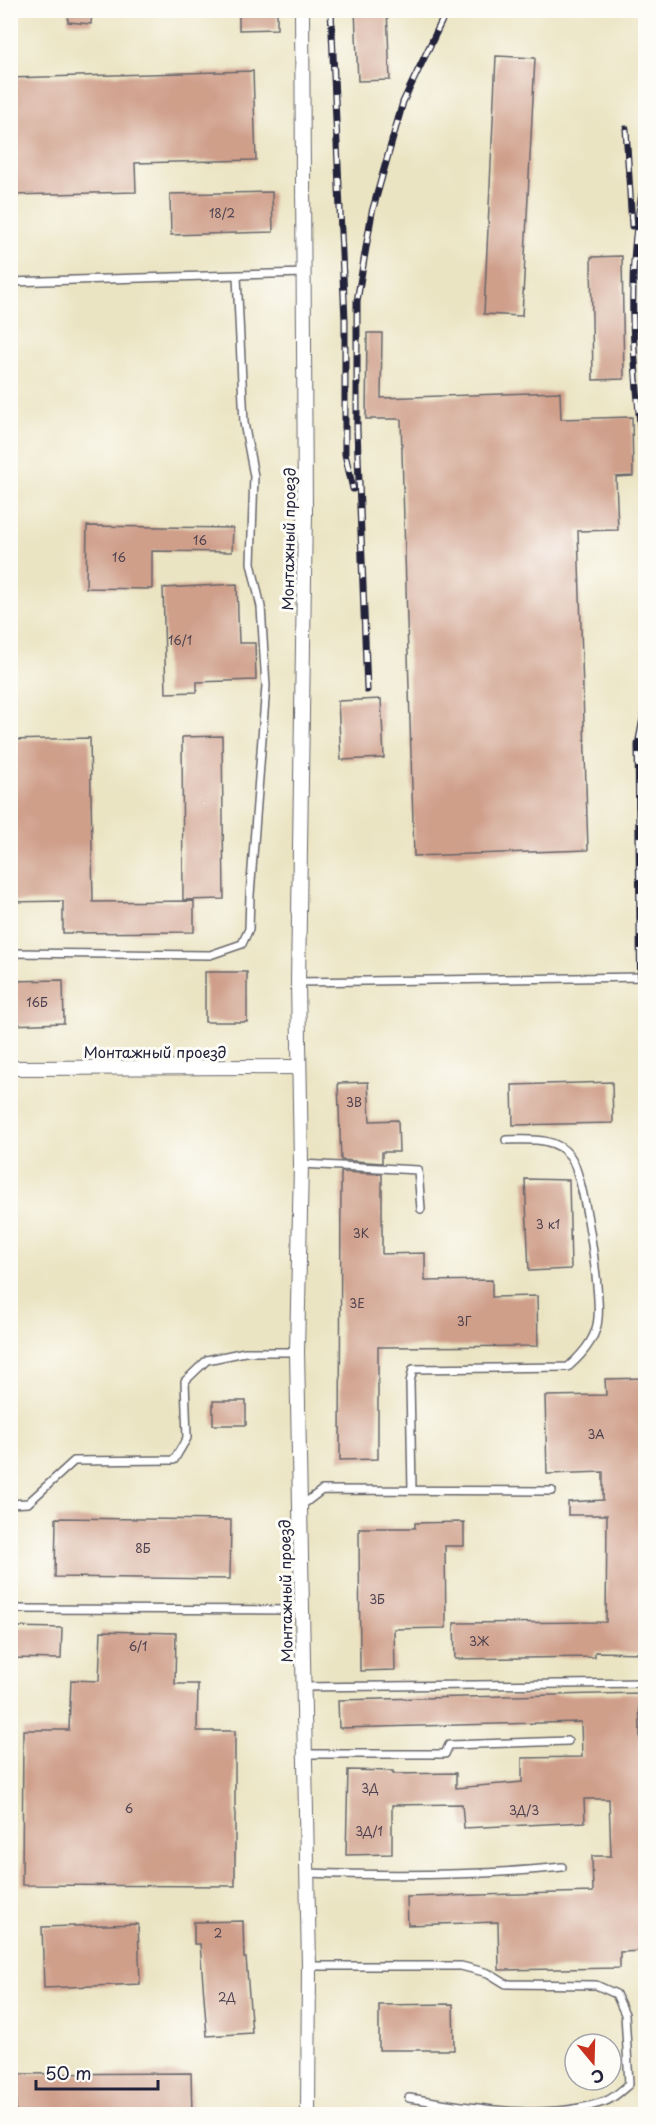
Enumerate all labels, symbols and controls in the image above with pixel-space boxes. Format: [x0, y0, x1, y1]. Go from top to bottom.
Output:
house number: 18/2 [209, 204, 235, 222]
street label: Монтажный проезд [275, 467, 301, 611]
house number: 16 [193, 531, 207, 549]
house number: 16 [112, 548, 126, 566]
house number: 16/1 [168, 631, 192, 649]
house number: 16Б [26, 993, 48, 1011]
street label: Монтажный проезд [83, 1040, 227, 1063]
house number: 3В [346, 1093, 362, 1111]
house number: 3 к1 [536, 1215, 560, 1233]
house number: 3К [353, 1224, 369, 1242]
house number: 3Е [349, 1294, 365, 1312]
house number: 3Г [457, 1312, 472, 1330]
house number: 3А [587, 1425, 605, 1443]
street label: Монтажный проезд [272, 1519, 298, 1663]
house number: 8Б [135, 1539, 151, 1557]
house number: 3Б [369, 1590, 385, 1608]
house number: 3Ж [469, 1632, 489, 1650]
house number: 6/1 [129, 1637, 147, 1655]
house number: 3Д [361, 1779, 379, 1797]
house number: 6 [125, 1799, 133, 1817]
house number: 3Д/3 [509, 1801, 539, 1819]
house number: 3Д/1 [355, 1822, 383, 1840]
house number: 2 [214, 1924, 222, 1942]
house number: 2Д [218, 1988, 237, 2006]
north arrow [563, 2032, 623, 2092]
scale bar [36, 2053, 158, 2091]
text: 50 m [45, 2059, 92, 2086]
text: С [589, 2064, 608, 2090]

